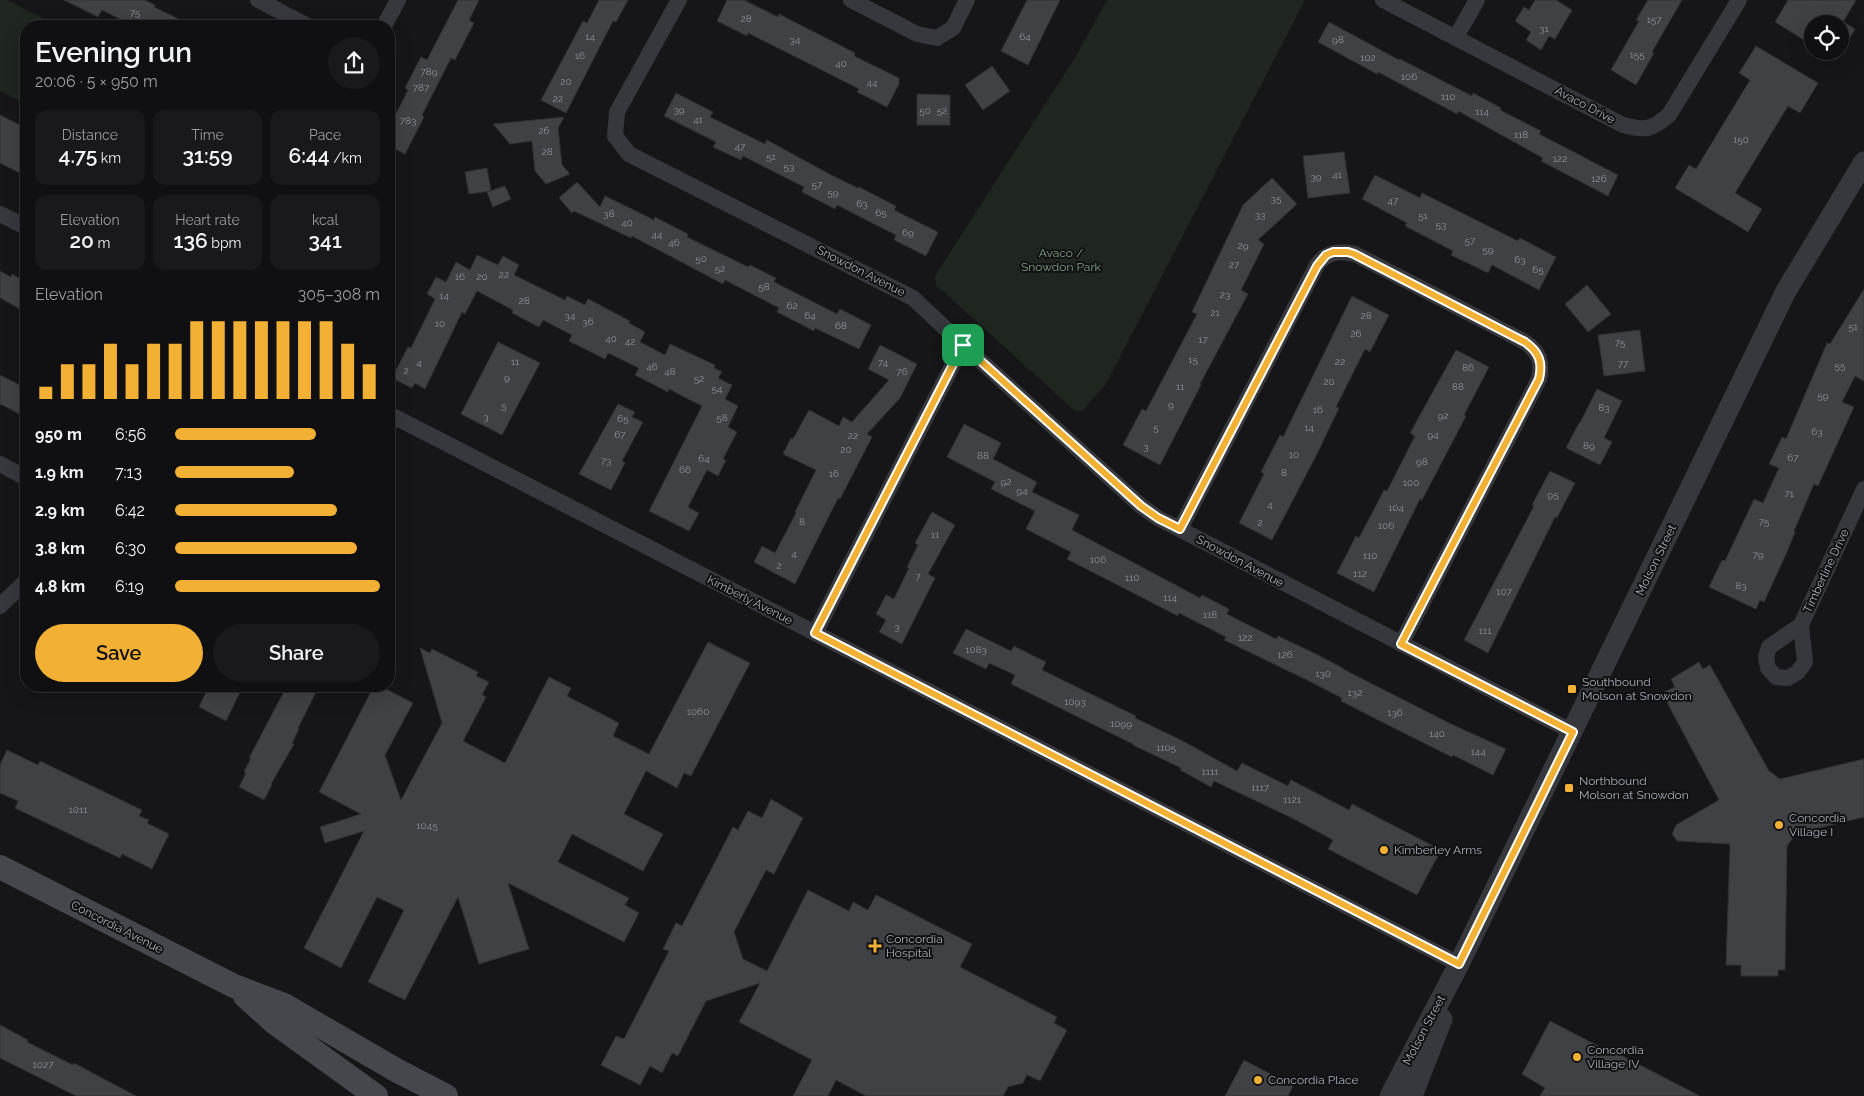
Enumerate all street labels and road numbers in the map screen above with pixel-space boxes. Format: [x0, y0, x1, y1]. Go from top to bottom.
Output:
street label: Avaco Drive [1553, 83, 1617, 127]
street label: Snowdon Avenue [815, 243, 907, 299]
street label: Molson Street [1633, 522, 1679, 598]
street label: Timberline Drive [1800, 527, 1852, 615]
street label: Snowdon Avenue [1194, 532, 1286, 590]
street label: Kimberly Avenue [705, 572, 795, 628]
street label: Concordia Avenue [69, 898, 165, 956]
street label: Molson Street [1400, 993, 1448, 1067]

